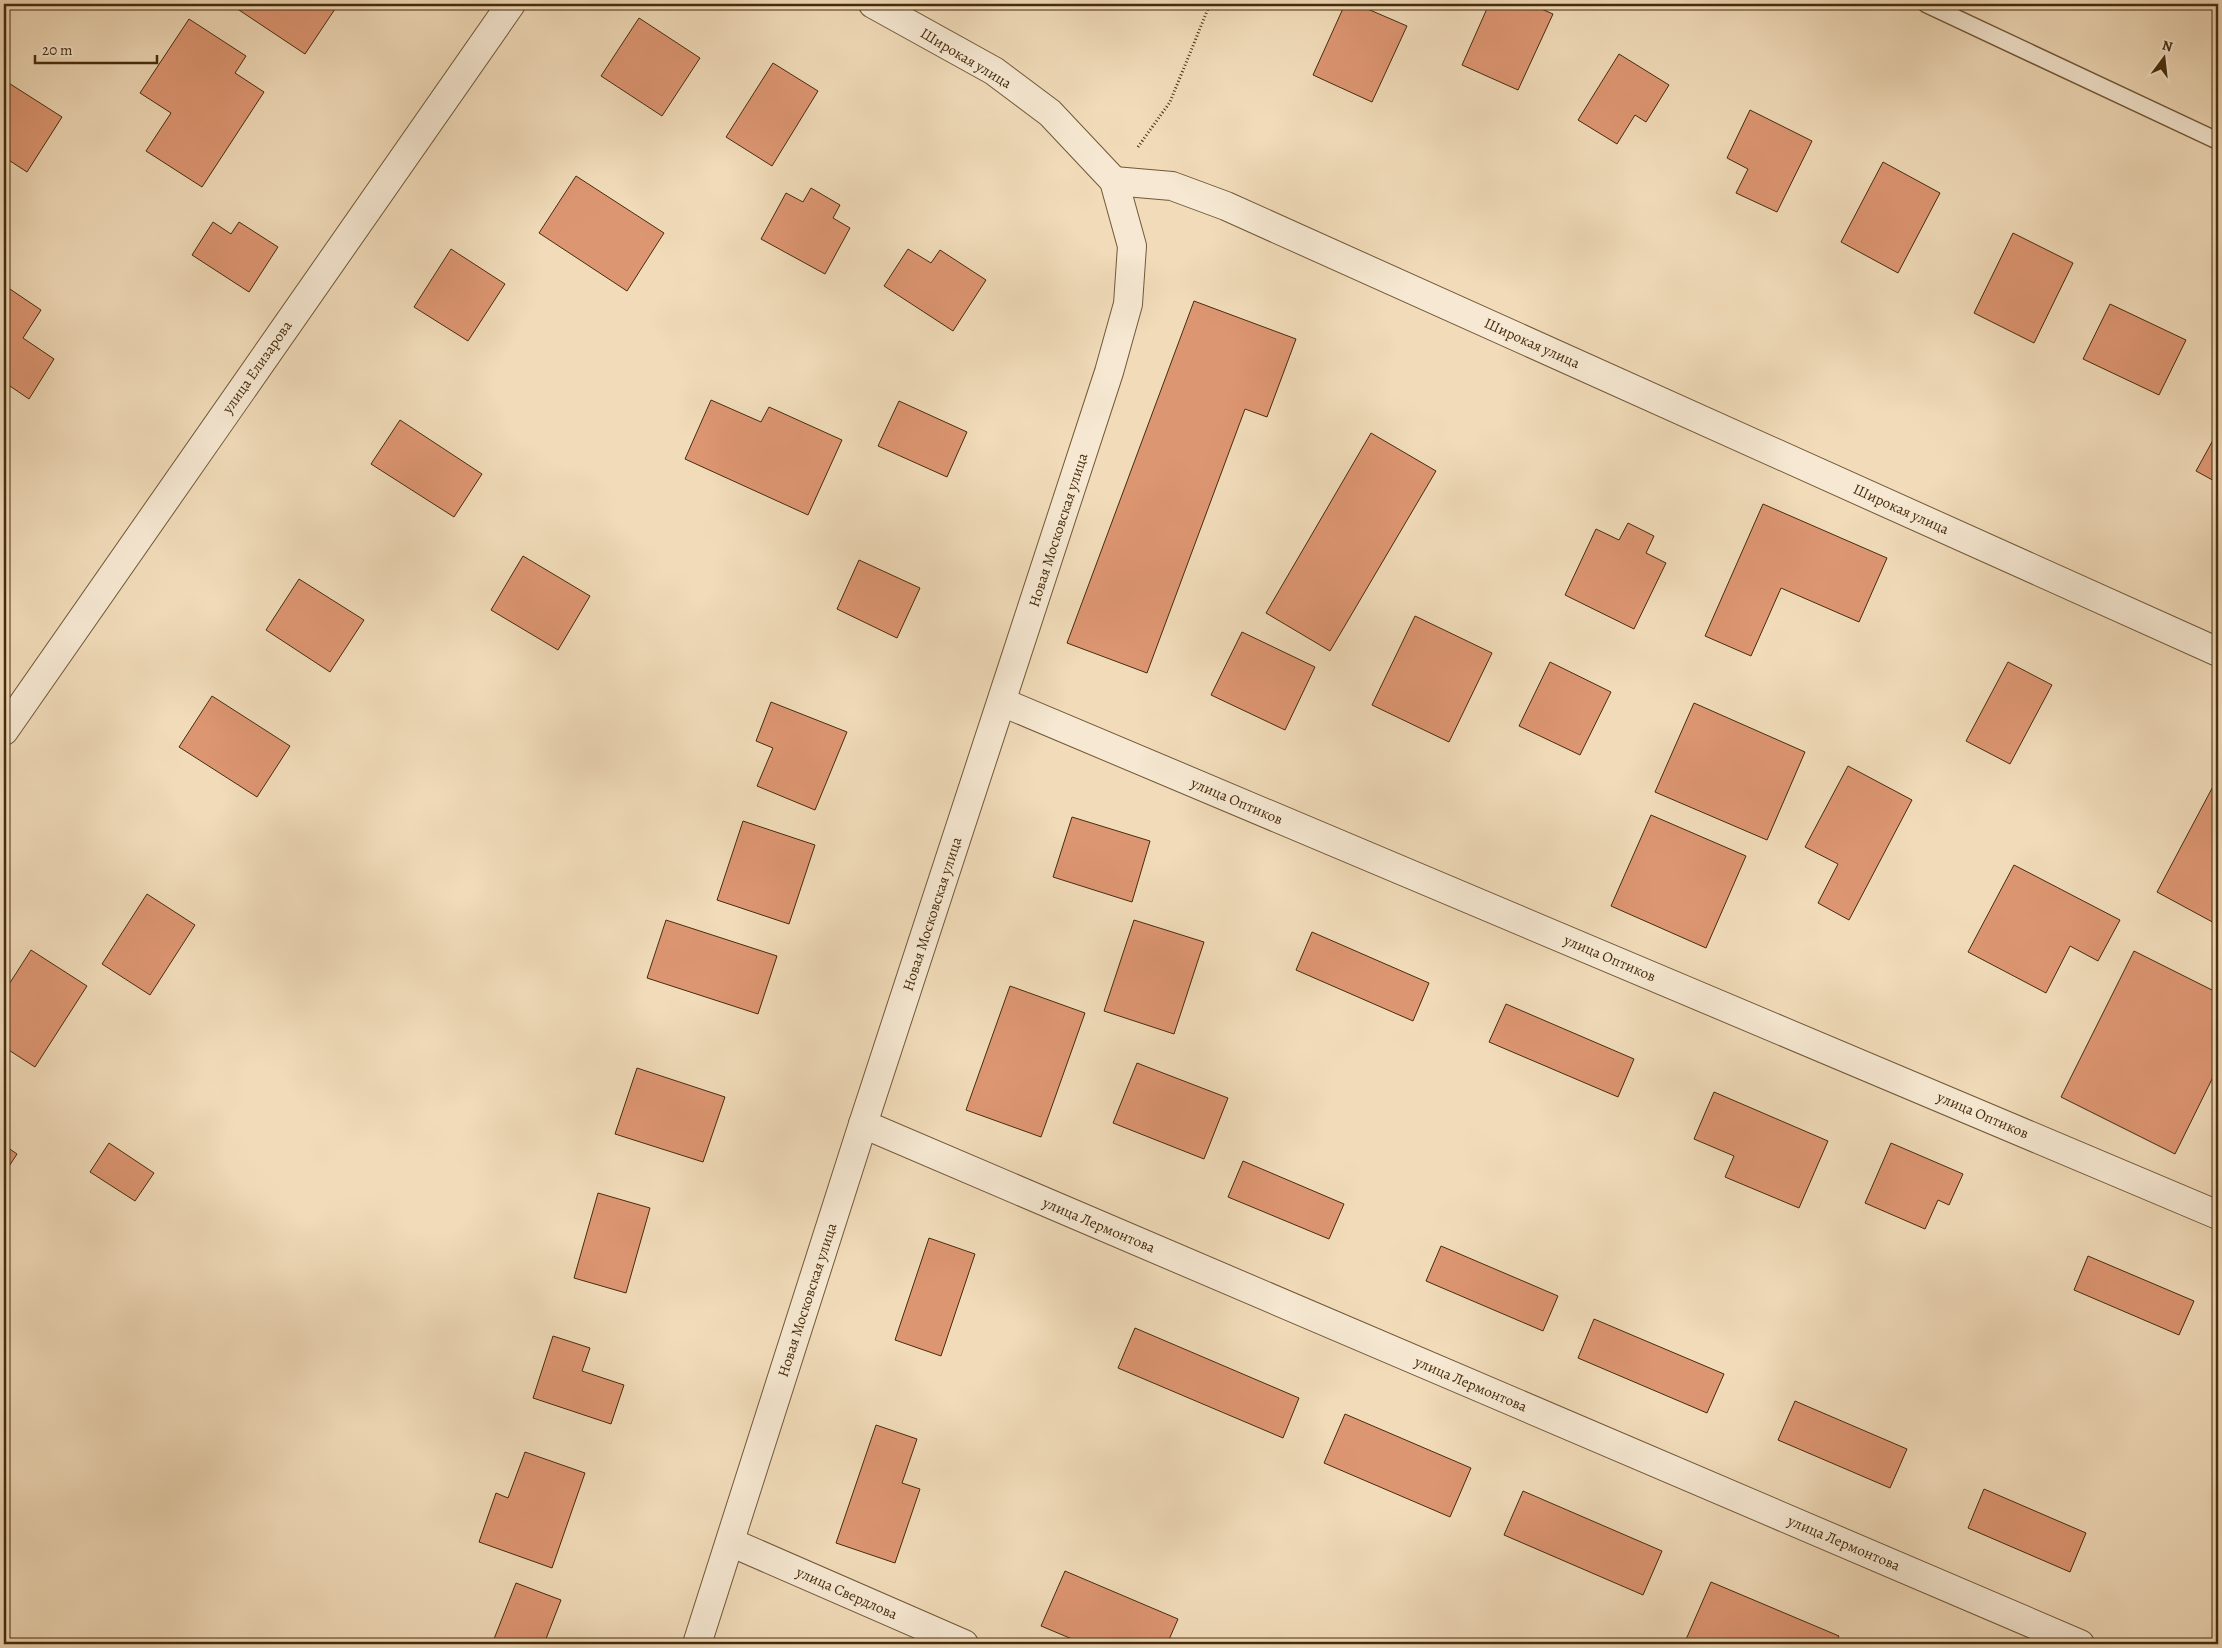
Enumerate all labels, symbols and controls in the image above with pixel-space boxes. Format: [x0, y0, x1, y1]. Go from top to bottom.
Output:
street label: Широкая улица [917, 23, 1015, 93]
scale bar [35, 32, 158, 64]
north arrow [2140, 32, 2190, 82]
text: N [2160, 35, 2175, 56]
text: 20 m [42, 40, 73, 60]
street label: Широкая улица [1481, 313, 1583, 373]
street label: улица Елизарова [217, 316, 297, 418]
street label: Новая Московская улица [1024, 450, 1092, 610]
street label: Широкая улица [1850, 479, 1952, 539]
street label: улица Оптиков [1187, 772, 1286, 829]
street label: Новая Московская улица [898, 834, 966, 994]
street label: улица Оптиков [1560, 929, 1659, 986]
street label: улица Оптиков [1933, 1086, 2032, 1143]
street label: улица Лермонтова [1039, 1192, 1158, 1258]
street label: Новая Московская улица [773, 1220, 841, 1380]
street label: улица Лермонтова [1411, 1351, 1530, 1417]
street label: улица Лермонтова [1784, 1510, 1903, 1576]
street label: улица Свердлова [792, 1561, 901, 1624]

